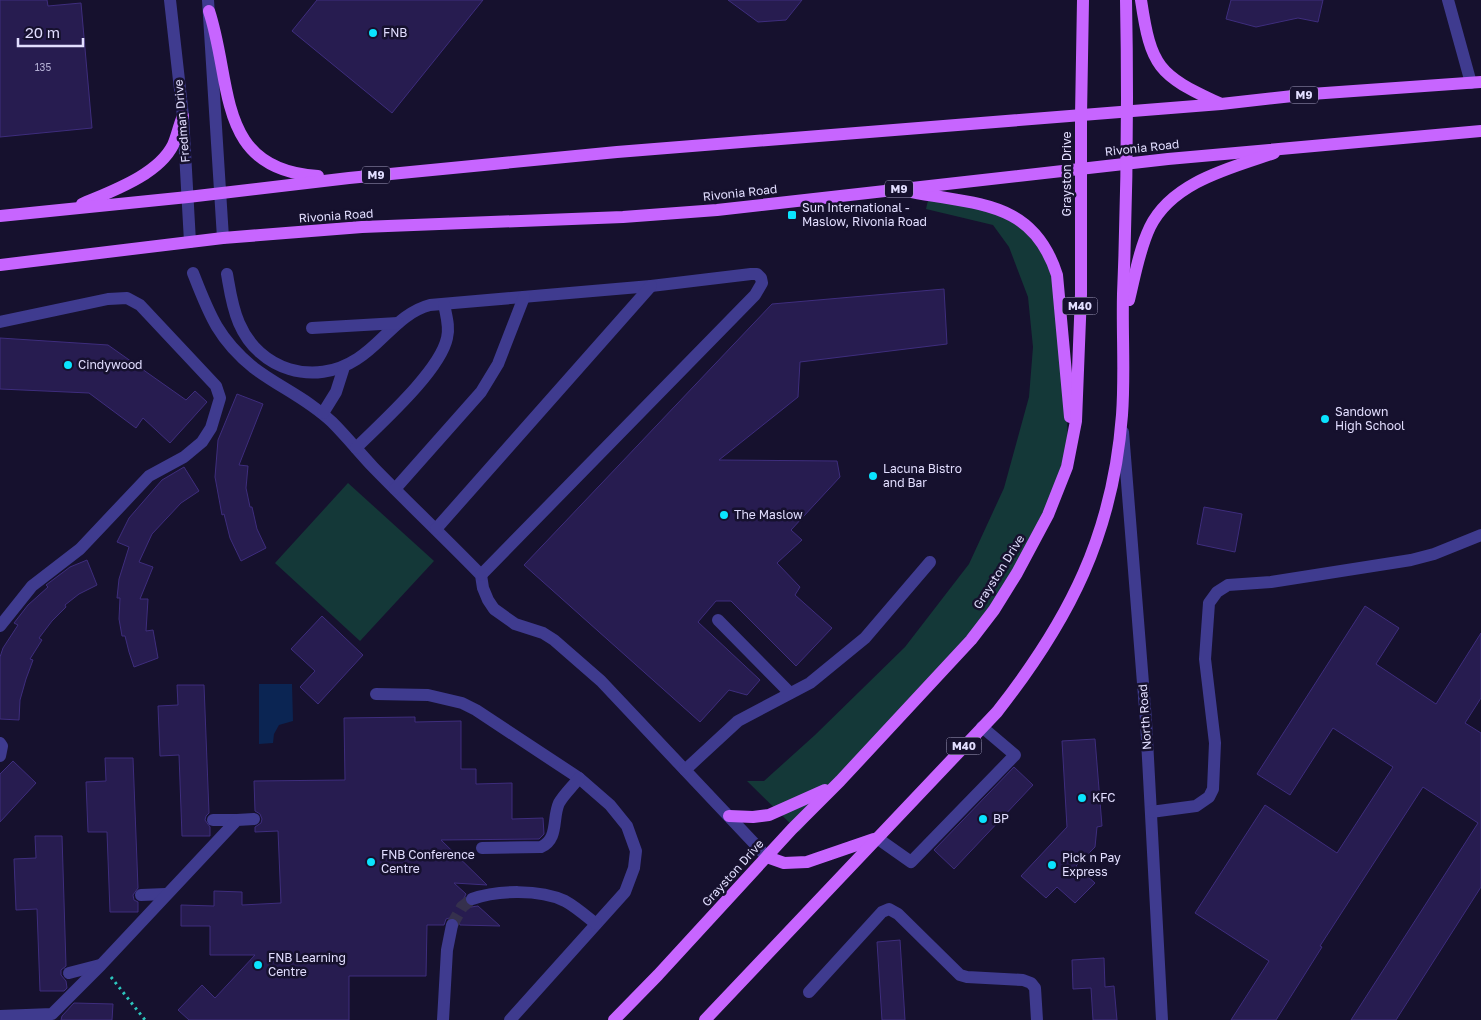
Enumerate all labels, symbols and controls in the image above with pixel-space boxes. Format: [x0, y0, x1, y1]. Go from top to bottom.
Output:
scale bar [18, 15, 82, 47]
text: 20 m [25, 23, 60, 41]
place label: FNB [383, 25, 407, 40]
marker: FNB [367, 27, 379, 39]
house number: 135 [35, 61, 51, 73]
street label: Fredman Drive [170, 79, 193, 163]
road number: M9 [1290, 86, 1318, 104]
street label: Grayston Drive [1059, 132, 1074, 216]
street label: Rivonia Road [1104, 136, 1180, 159]
road number: M9 [362, 166, 390, 184]
road number: M9 [885, 180, 913, 198]
street label: Rivonia Road [702, 181, 778, 204]
place label: Sun International - Maslow, Rivonia Road [802, 200, 927, 229]
street label: Rivonia Road [298, 205, 374, 226]
marker: Sun International - Maslow, Rivonia Road [786, 209, 798, 221]
road number: M40 [1062, 298, 1098, 314]
place label: Cindywood [78, 357, 142, 372]
marker: Cindywood [62, 359, 74, 371]
place label: Sandown High School [1335, 404, 1405, 433]
marker: Sandown High School [1319, 413, 1331, 425]
place label: Lacuna Bistro and Bar [883, 461, 962, 490]
marker: Lacuna Bistro and Bar [867, 470, 879, 482]
place label: The Maslow [734, 507, 803, 522]
marker: The Maslow [718, 509, 730, 521]
street label: Grayston Drive [970, 532, 1027, 612]
street label: North Road [1135, 684, 1154, 750]
road number: M40 [946, 738, 982, 754]
place label: KFC [1092, 790, 1116, 805]
marker: KFC [1076, 792, 1088, 804]
place label: BP [993, 811, 1009, 826]
marker: BP [977, 813, 989, 825]
street label: Grayston Drive [699, 836, 767, 909]
place label: FNB Conference Centre [381, 847, 475, 876]
place label: Pick n Pay Express [1062, 850, 1121, 879]
marker: FNB Conference Centre [365, 856, 377, 868]
marker: Pick n Pay Express [1046, 859, 1058, 871]
place label: FNB Learning Centre [268, 950, 346, 979]
marker: FNB Learning Centre [252, 959, 264, 971]

